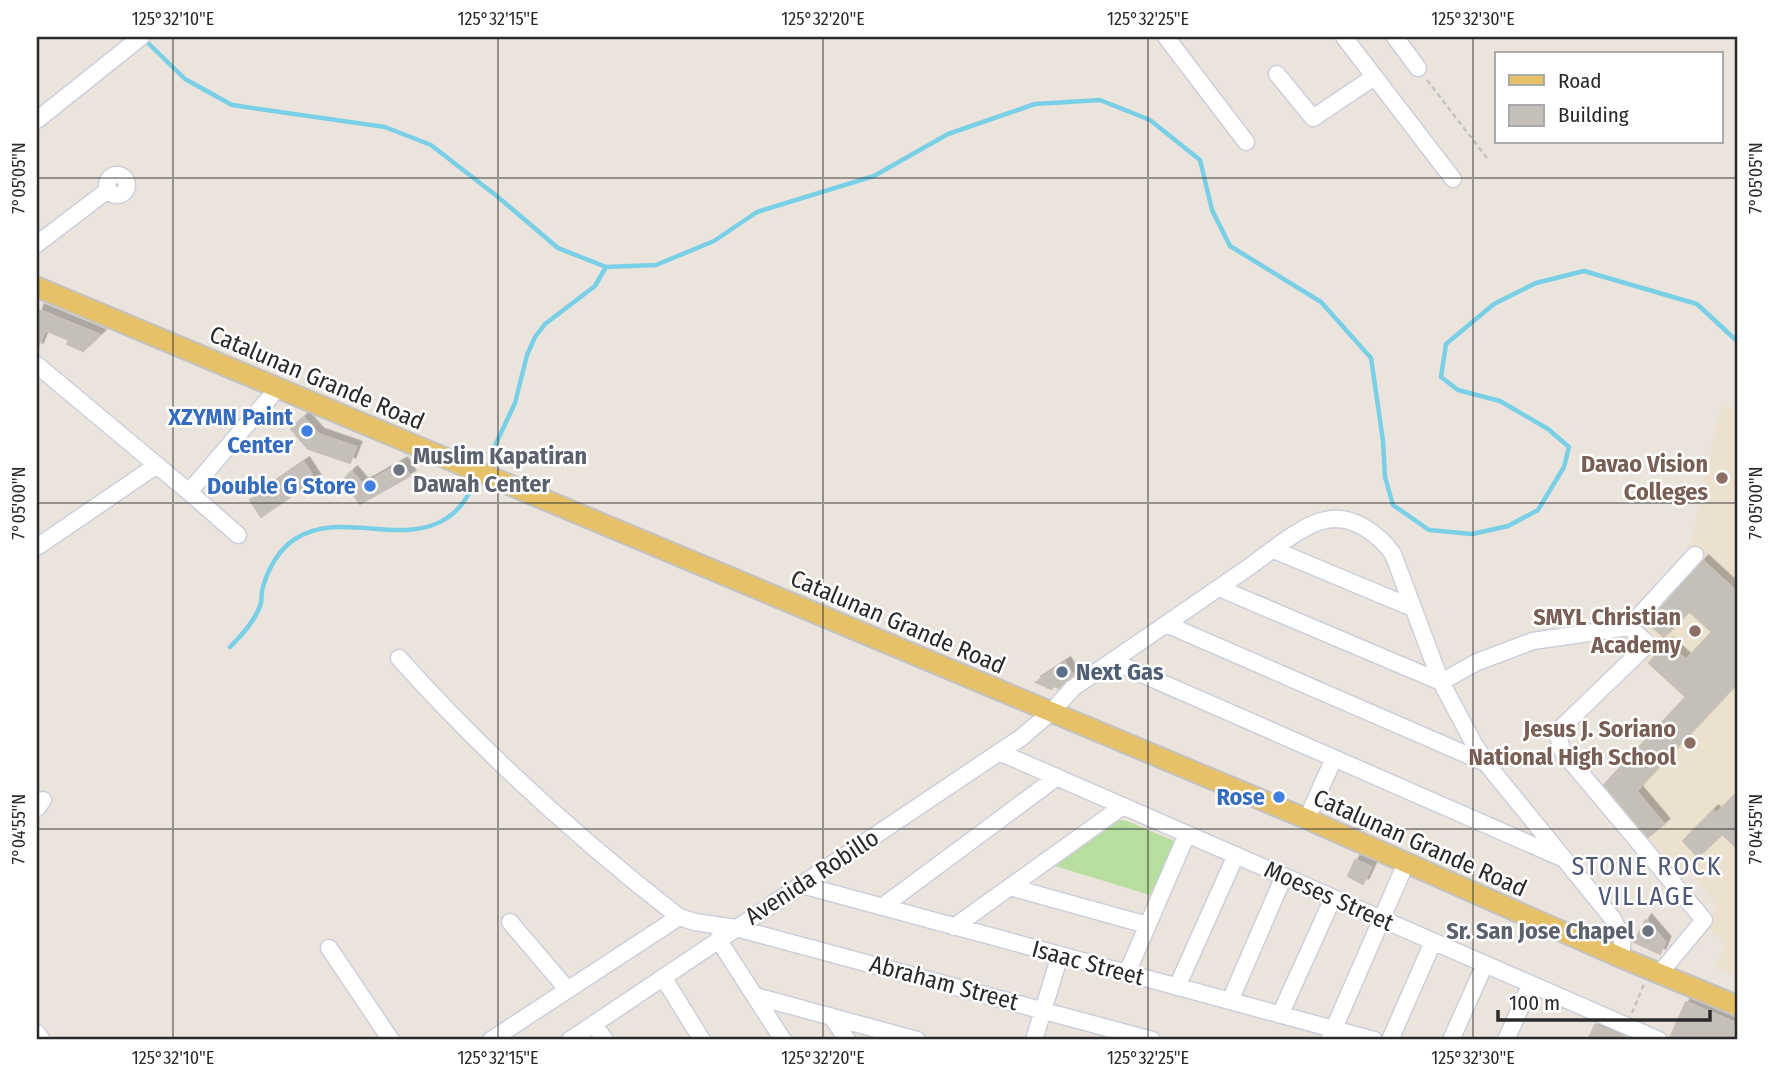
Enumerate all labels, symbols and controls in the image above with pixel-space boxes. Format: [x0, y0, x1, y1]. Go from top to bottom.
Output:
text: 125°32'10"E [132, 8, 214, 30]
text: 125°32'15"E [457, 8, 539, 30]
text: 125°32'20"E [781, 8, 865, 30]
text: 125°32'25"E [1107, 8, 1189, 30]
text: 125°32'30"E [1431, 8, 1515, 30]
legend [1495, 52, 1722, 144]
text: Road [1558, 68, 1602, 94]
text: Building [1558, 102, 1629, 128]
text: 7°05'05"N [8, 142, 30, 214]
text: 7°05'05"N [1745, 142, 1767, 214]
street label: Catalunan Grande Road [205, 320, 429, 436]
place label: XZYMN Paint Center [167, 403, 294, 459]
marker: XZYMN Paint Center [299, 423, 315, 439]
place label: Muslim Kapatiran Dawah Center [413, 442, 587, 498]
place label: Davao Vision Colleges [1581, 450, 1708, 506]
marker: Muslim Kapatiran Dawah Center [391, 462, 407, 478]
text: 7°05'00"N [8, 467, 30, 539]
text: 7°05'00"N [1745, 467, 1767, 539]
marker: Davao Vision Colleges [1714, 470, 1730, 486]
place label: Double G Store [207, 472, 356, 500]
marker: Double G Store [362, 478, 378, 494]
street label: Catalunan Grande Road [786, 564, 1010, 680]
place label: SMYL Christian Academy [1533, 603, 1682, 659]
marker: SMYL Christian Academy [1687, 623, 1703, 639]
place label: Next Gas [1076, 658, 1164, 686]
marker: Next Gas [1054, 664, 1070, 680]
place label: Jesus J. Soriano National High School [1469, 715, 1676, 771]
marker: Jesus J. Soriano National High School [1682, 735, 1698, 751]
place label: Rose [1216, 783, 1265, 811]
street label: Catalunan Grande Road [1309, 783, 1531, 903]
marker: Rose [1271, 789, 1287, 805]
text: 7°04'55"N [8, 794, 30, 864]
text: 7°04'55"N [1745, 794, 1767, 864]
street label: Avenida Robillo [740, 823, 884, 931]
district label: STONE ROCK VILLAGE [1571, 851, 1723, 912]
street label: Moeses Street [1260, 855, 1398, 937]
place label: Sr. San Jose Chapel [1446, 917, 1634, 945]
marker: Sr. San Jose Chapel [1640, 923, 1656, 939]
street label: Isaac Street [1029, 935, 1147, 991]
street label: Abraham Street [867, 950, 1021, 1016]
scale bar [1498, 979, 1710, 1023]
text: 100 m [1509, 990, 1560, 1016]
text: 125°32'10"E [132, 1047, 214, 1069]
text: 125°32'15"E [457, 1047, 539, 1069]
text: 125°32'20"E [781, 1047, 865, 1069]
text: 125°32'25"E [1107, 1047, 1189, 1069]
text: 125°32'30"E [1431, 1047, 1515, 1069]

